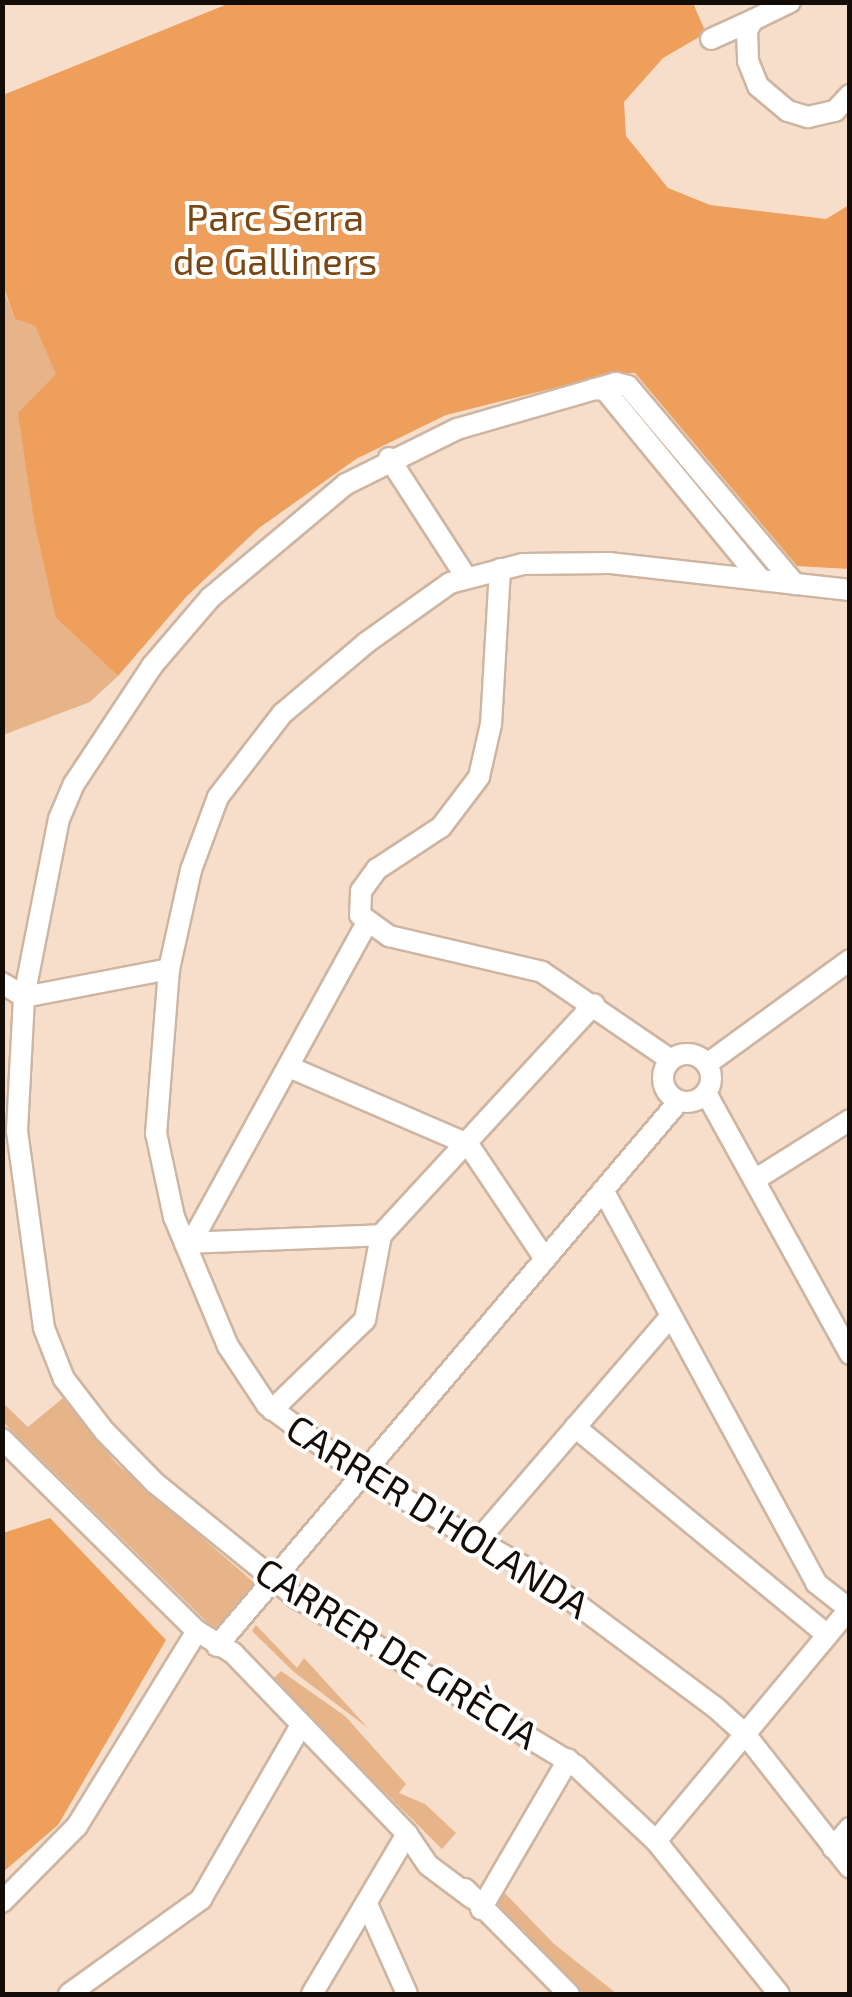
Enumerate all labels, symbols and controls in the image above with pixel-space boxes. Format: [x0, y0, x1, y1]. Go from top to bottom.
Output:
park label: Parc Serra de Galliners [173, 194, 377, 284]
street label: CARRER D'HOLANDA [278, 1404, 598, 1628]
street label: CARRER DE GRÈCIA [247, 1548, 547, 1758]

